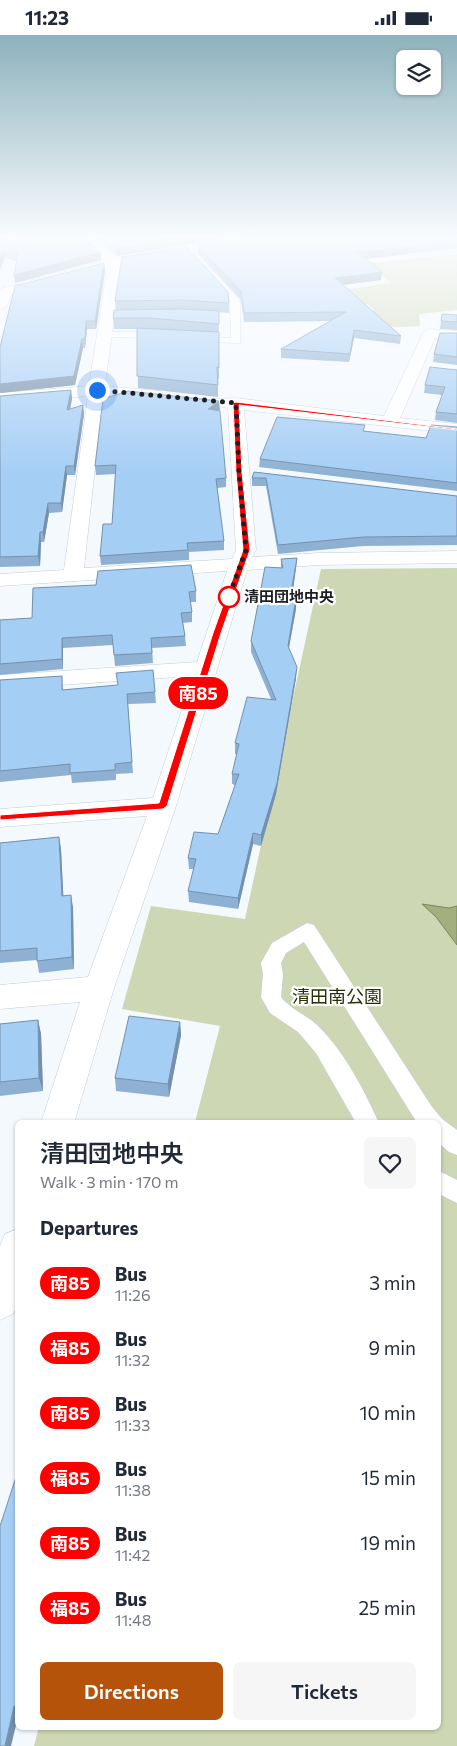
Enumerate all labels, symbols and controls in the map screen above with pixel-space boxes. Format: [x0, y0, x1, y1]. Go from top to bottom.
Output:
text: 11:23 [25, 6, 69, 29]
map controls [396, 50, 441, 95]
button: layers [396, 50, 441, 95]
your location [85, 378, 110, 403]
marker: 清田団地中央 [218, 586, 240, 608]
place label: 清田団地中央 [244, 587, 334, 605]
line badge: 南85 [169, 677, 227, 709]
text: 南85 [178, 682, 218, 704]
park label: 清田南公園 [292, 985, 382, 1007]
button: heart [364, 1137, 416, 1189]
text: 清田団地中央 [40, 1138, 184, 1167]
text: Walk · 3 min · 170 m [40, 1172, 179, 1191]
text: Departures [40, 1216, 138, 1239]
text: Bus [115, 1262, 147, 1285]
text: 3 min [369, 1271, 416, 1294]
text: 南85 [50, 1272, 90, 1294]
text: 11:26 [115, 1285, 151, 1304]
text: Bus [115, 1327, 147, 1350]
text: 9 min [368, 1336, 416, 1359]
text: 福85 [50, 1337, 90, 1359]
text: 11:32 [115, 1350, 150, 1369]
text: Bus [115, 1392, 147, 1415]
text: 10 min [359, 1401, 416, 1424]
text: 南85 [50, 1402, 90, 1424]
text: 11:33 [115, 1415, 150, 1434]
text: Bus [115, 1457, 147, 1480]
text: 15 min [361, 1466, 416, 1489]
text: 福85 [50, 1467, 90, 1489]
text: 11:38 [115, 1480, 151, 1499]
text: Bus [115, 1522, 147, 1545]
text: 19 min [360, 1531, 416, 1554]
text: 南85 [50, 1532, 90, 1554]
text: 11:42 [115, 1545, 150, 1564]
text: Bus [115, 1587, 147, 1610]
text: 25 min [359, 1596, 416, 1619]
text: 福85 [50, 1597, 90, 1619]
text: 11:48 [115, 1610, 151, 1629]
button: Directions [40, 1662, 223, 1720]
button: Tickets [233, 1662, 416, 1720]

